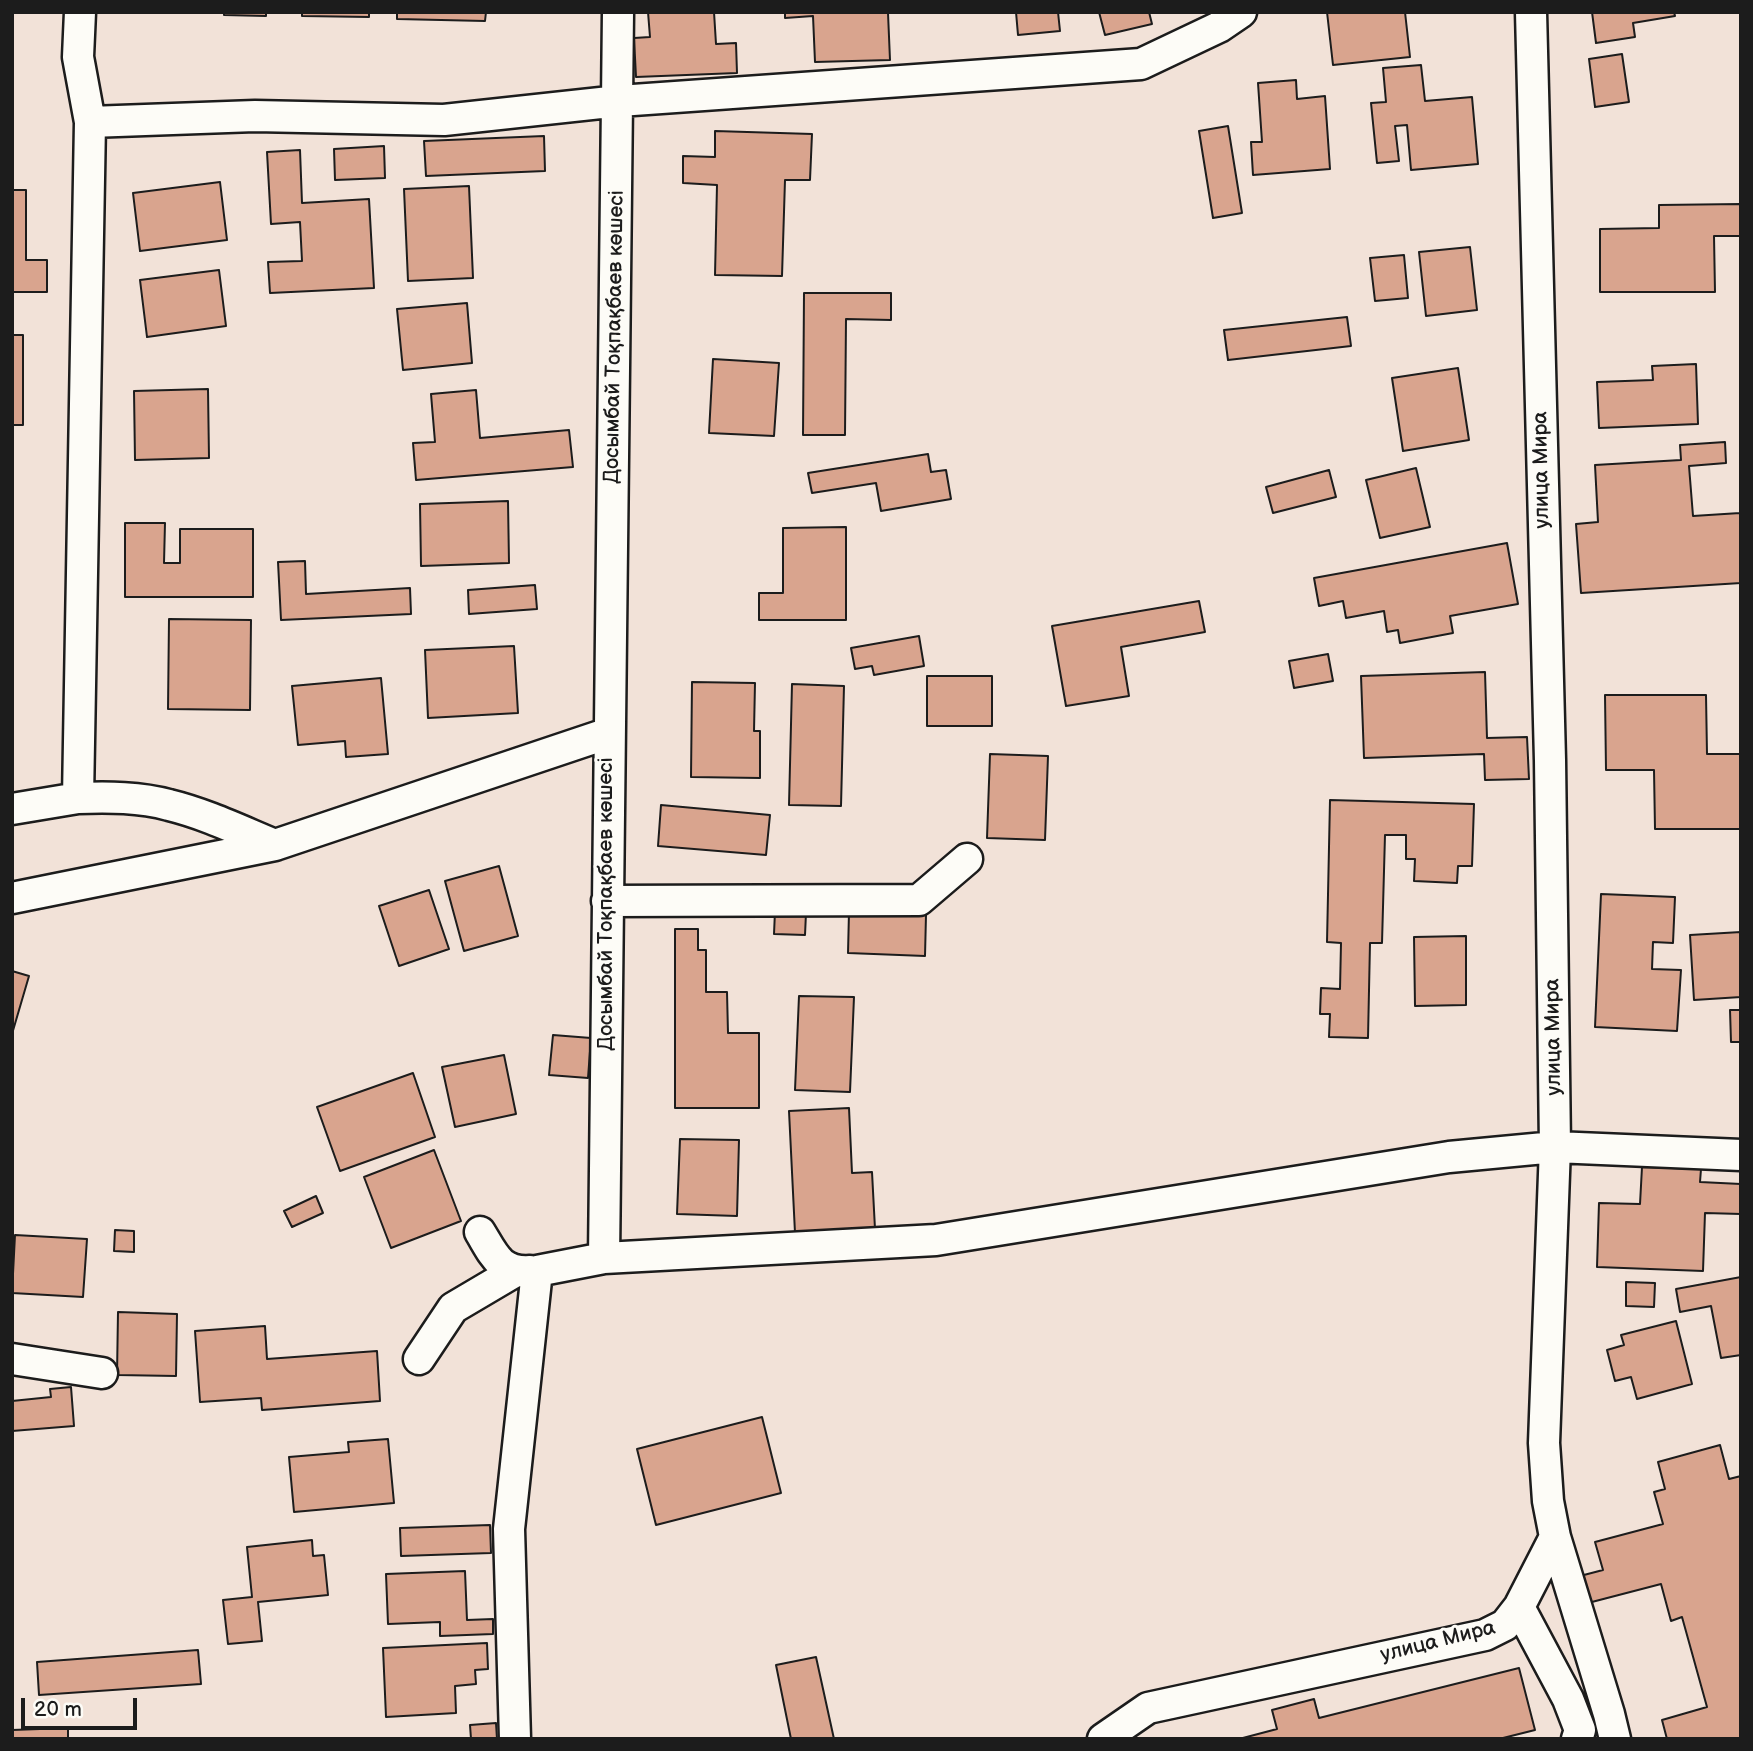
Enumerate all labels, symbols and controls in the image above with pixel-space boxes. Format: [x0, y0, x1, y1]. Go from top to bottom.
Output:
street label: Досымбай Тоқпақбаев көшесі [600, 190, 630, 484]
street label: улица Мира [1528, 411, 1556, 529]
street label: Досымбай Тоқпақбаев көшесі [594, 757, 620, 1051]
street label: улица Мира [1540, 978, 1568, 1096]
street label: улица Мира [1378, 1616, 1498, 1668]
scale bar [24, 1684, 140, 1728]
text: 20 m [34, 1697, 82, 1722]

